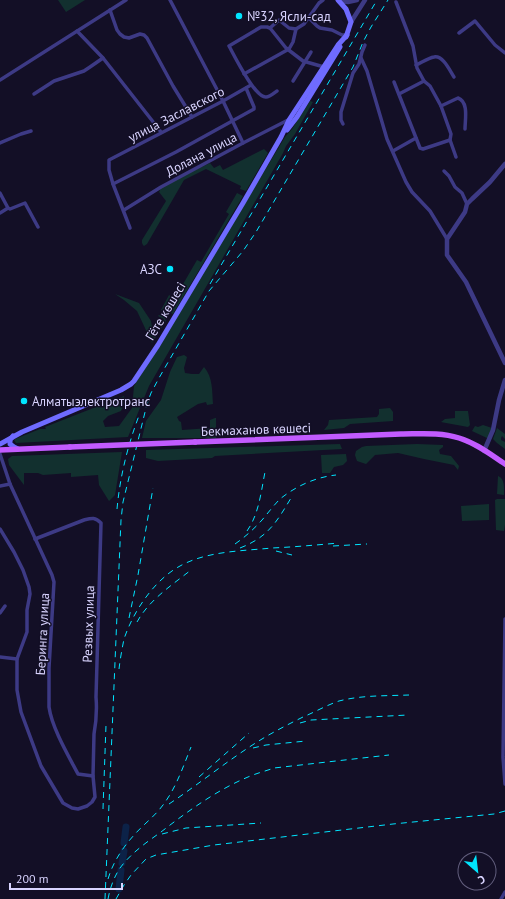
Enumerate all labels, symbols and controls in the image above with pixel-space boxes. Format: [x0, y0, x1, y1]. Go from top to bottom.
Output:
place label: №32, Ясли-сад [247, 8, 331, 25]
marker: №32, Ясли-сад [234, 11, 244, 21]
street label: улица Заславского [125, 83, 227, 146]
street label: Долана улица [163, 129, 240, 180]
place label: АЗС [140, 261, 162, 278]
marker: АЗС [165, 264, 175, 274]
street label: Гёте көшесі [141, 279, 190, 344]
place label: Алматыэлектротранс [32, 393, 151, 410]
marker: Алматыэлектротранс [19, 396, 29, 406]
street label: Бекмаханов көшесі [201, 419, 311, 440]
street label: Резвых улица [79, 585, 98, 663]
street label: Беринга улица [32, 592, 53, 676]
north arrow [457, 851, 497, 891]
scale bar [10, 865, 122, 891]
text: 200 m [16, 871, 49, 886]
text: С [476, 872, 488, 887]

